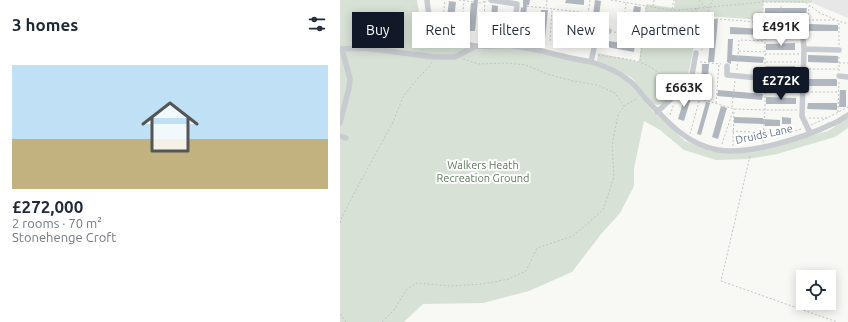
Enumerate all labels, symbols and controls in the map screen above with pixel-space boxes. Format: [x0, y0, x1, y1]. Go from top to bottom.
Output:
chip: Buy [352, 12, 404, 48]
chip: Rent [412, 12, 470, 48]
chip: Filters [478, 12, 545, 48]
chip: New [553, 12, 609, 48]
chip: Apartment [617, 12, 714, 48]
icon: filters [306, 13, 328, 35]
pin: £491K [753, 13, 809, 47]
text: 3 homes [12, 15, 78, 34]
text: £491K [762, 19, 800, 33]
pin: £272K [753, 67, 809, 101]
text: £272K [762, 73, 800, 87]
pin: £663K [656, 74, 712, 108]
text: £663K [665, 80, 703, 94]
icon: home [134, 91, 206, 163]
street label: Druids Lane [734, 122, 794, 146]
park label: Walkers Heath Recreation Ground [436, 159, 530, 184]
text: £272,000 [12, 197, 83, 216]
text: 2 rooms · 70 m² [12, 216, 102, 230]
text: Stonehenge Croft [12, 230, 116, 244]
map controls [796, 270, 836, 310]
button: locate [796, 270, 836, 310]

